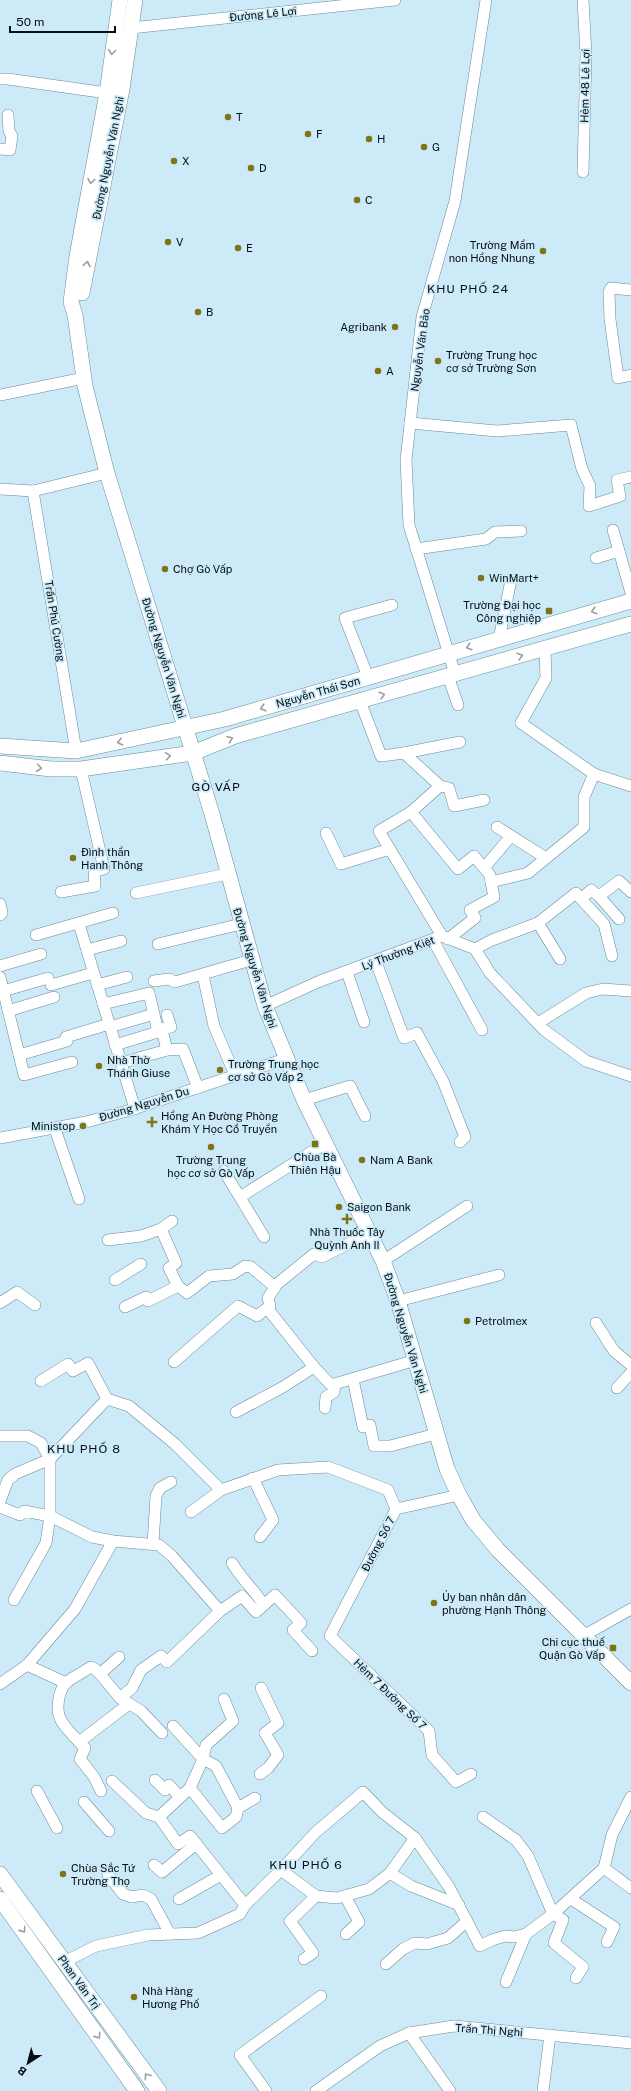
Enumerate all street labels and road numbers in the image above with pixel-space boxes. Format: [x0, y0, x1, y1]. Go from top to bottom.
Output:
street label: Đường Lê Lợi [229, 4, 297, 24]
street label: Hẻm 48 Lê Lợi [578, 49, 592, 123]
street label: Đường Nguyễn Văn Nghi [90, 95, 126, 221]
street label: Nguyễn Văn Bảo [408, 308, 432, 392]
street label: Trần Phú Cường [43, 580, 67, 663]
street label: Đường Nguyễn Văn Nghi [140, 596, 188, 720]
street label: Nguyễn Thái Sơn [275, 674, 361, 710]
street label: Đường Nguyễn Văn Nghi [231, 906, 279, 1030]
street label: Lý Thường Kiệt [360, 934, 436, 972]
street label: Đường Nguyễn Du [98, 1085, 190, 1123]
street label: Đường Nguyễn Văn Nghi [382, 1271, 430, 1395]
street label: Đường Số 7 [359, 1514, 397, 1573]
street label: Hẻm 7 Đường Số 7 [351, 1656, 429, 1732]
street label: Phan Văn Trị [56, 1953, 102, 2011]
street label: Trần Thị Nghỉ [455, 2022, 524, 2038]

